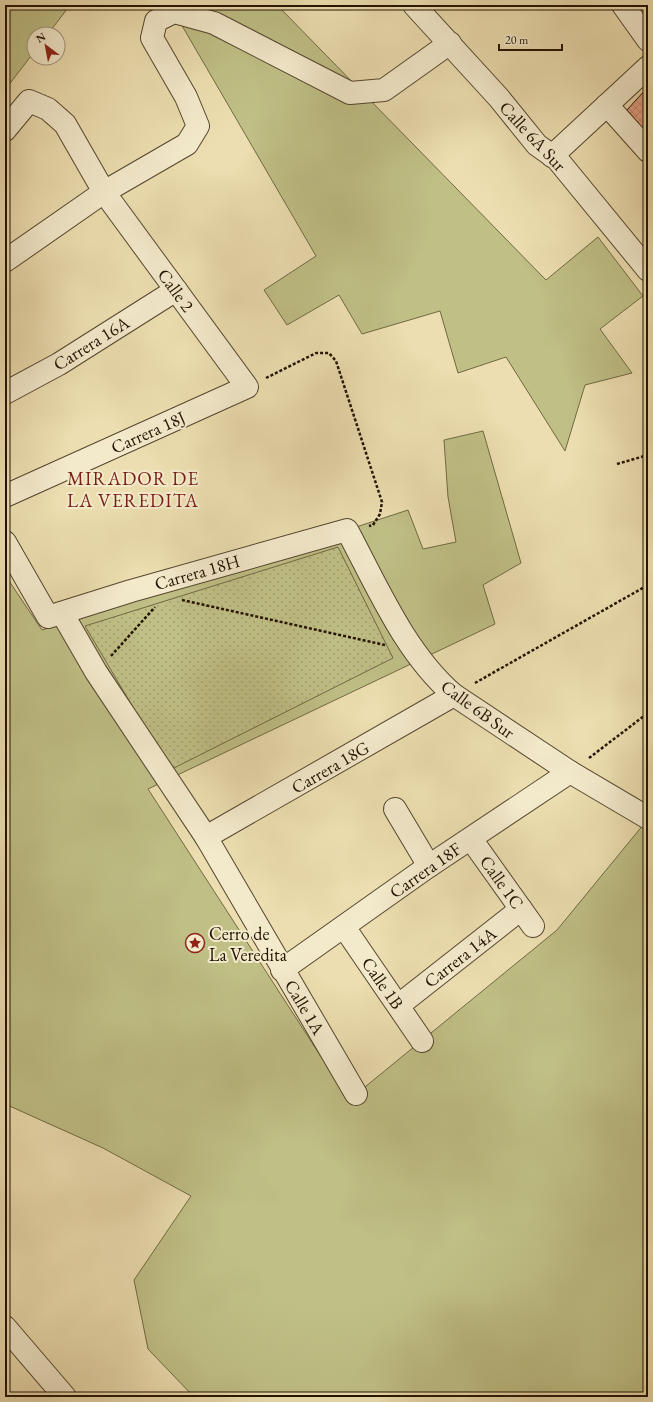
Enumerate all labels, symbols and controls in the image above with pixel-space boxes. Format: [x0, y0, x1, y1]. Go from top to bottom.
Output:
north arrow [26, 26, 66, 66]
scale bar [499, 26, 562, 52]
text: N [33, 29, 48, 46]
text: 20 m [505, 32, 529, 48]
street label: Calle 6A Sur [495, 96, 571, 176]
street label: Calle 2 [153, 264, 200, 316]
street label: Carrera 16A [49, 310, 134, 375]
street label: Carrera 18J [107, 405, 189, 459]
district label: MIRADOR DE LA VEREDITA [67, 466, 199, 513]
street label: Carrera 18H [152, 549, 242, 595]
street label: Calle 6B Sur [436, 674, 520, 744]
street label: Carrera 18G [287, 735, 373, 799]
street label: Carrera 18F [385, 837, 465, 903]
street label: Calle 1C [475, 851, 529, 913]
street label: Carrera 14A [419, 921, 501, 992]
place label: Cerro de La Veredita [209, 922, 288, 966]
place icon: Cerro de La Veredita [184, 932, 206, 954]
street label: Calle 1B [357, 952, 409, 1014]
street label: Calle 1A [280, 975, 331, 1039]

